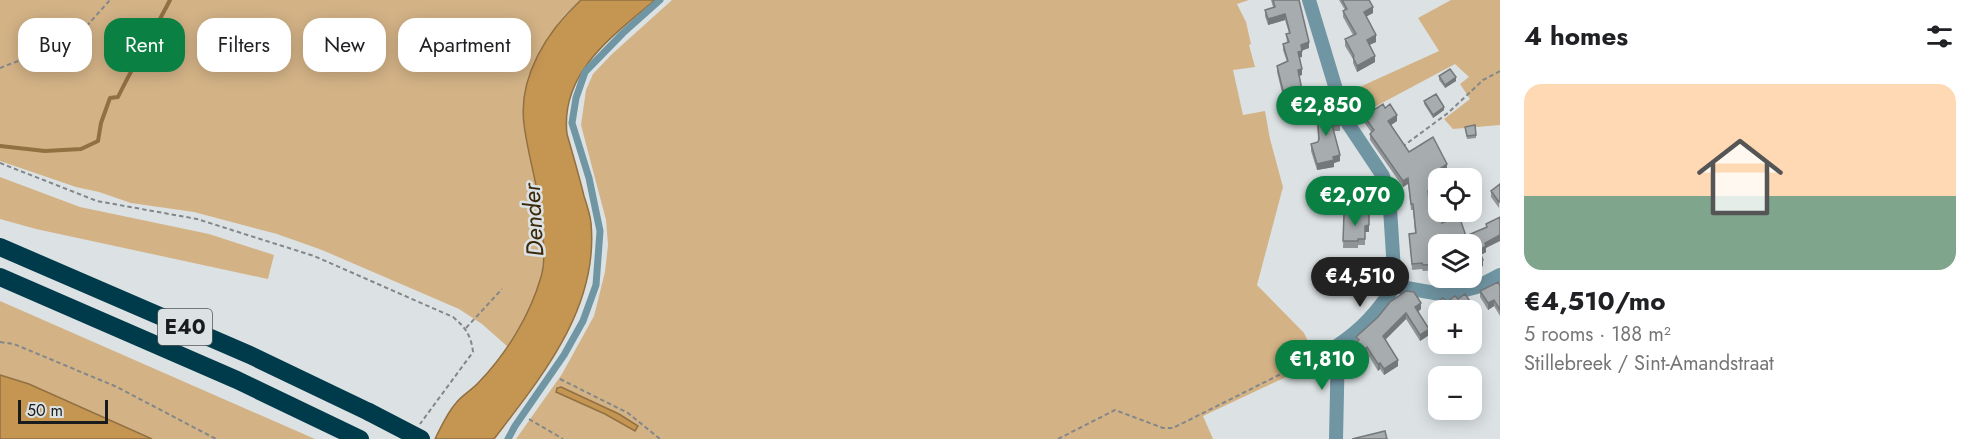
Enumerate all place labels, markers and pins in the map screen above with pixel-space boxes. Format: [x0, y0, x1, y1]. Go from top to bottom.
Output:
pin: €2,850 [1277, 86, 1375, 137]
pin: €2,070 [1306, 176, 1404, 227]
pin: €4,510 [1311, 257, 1409, 308]
pin: €1,810 [1273, 340, 1371, 391]

